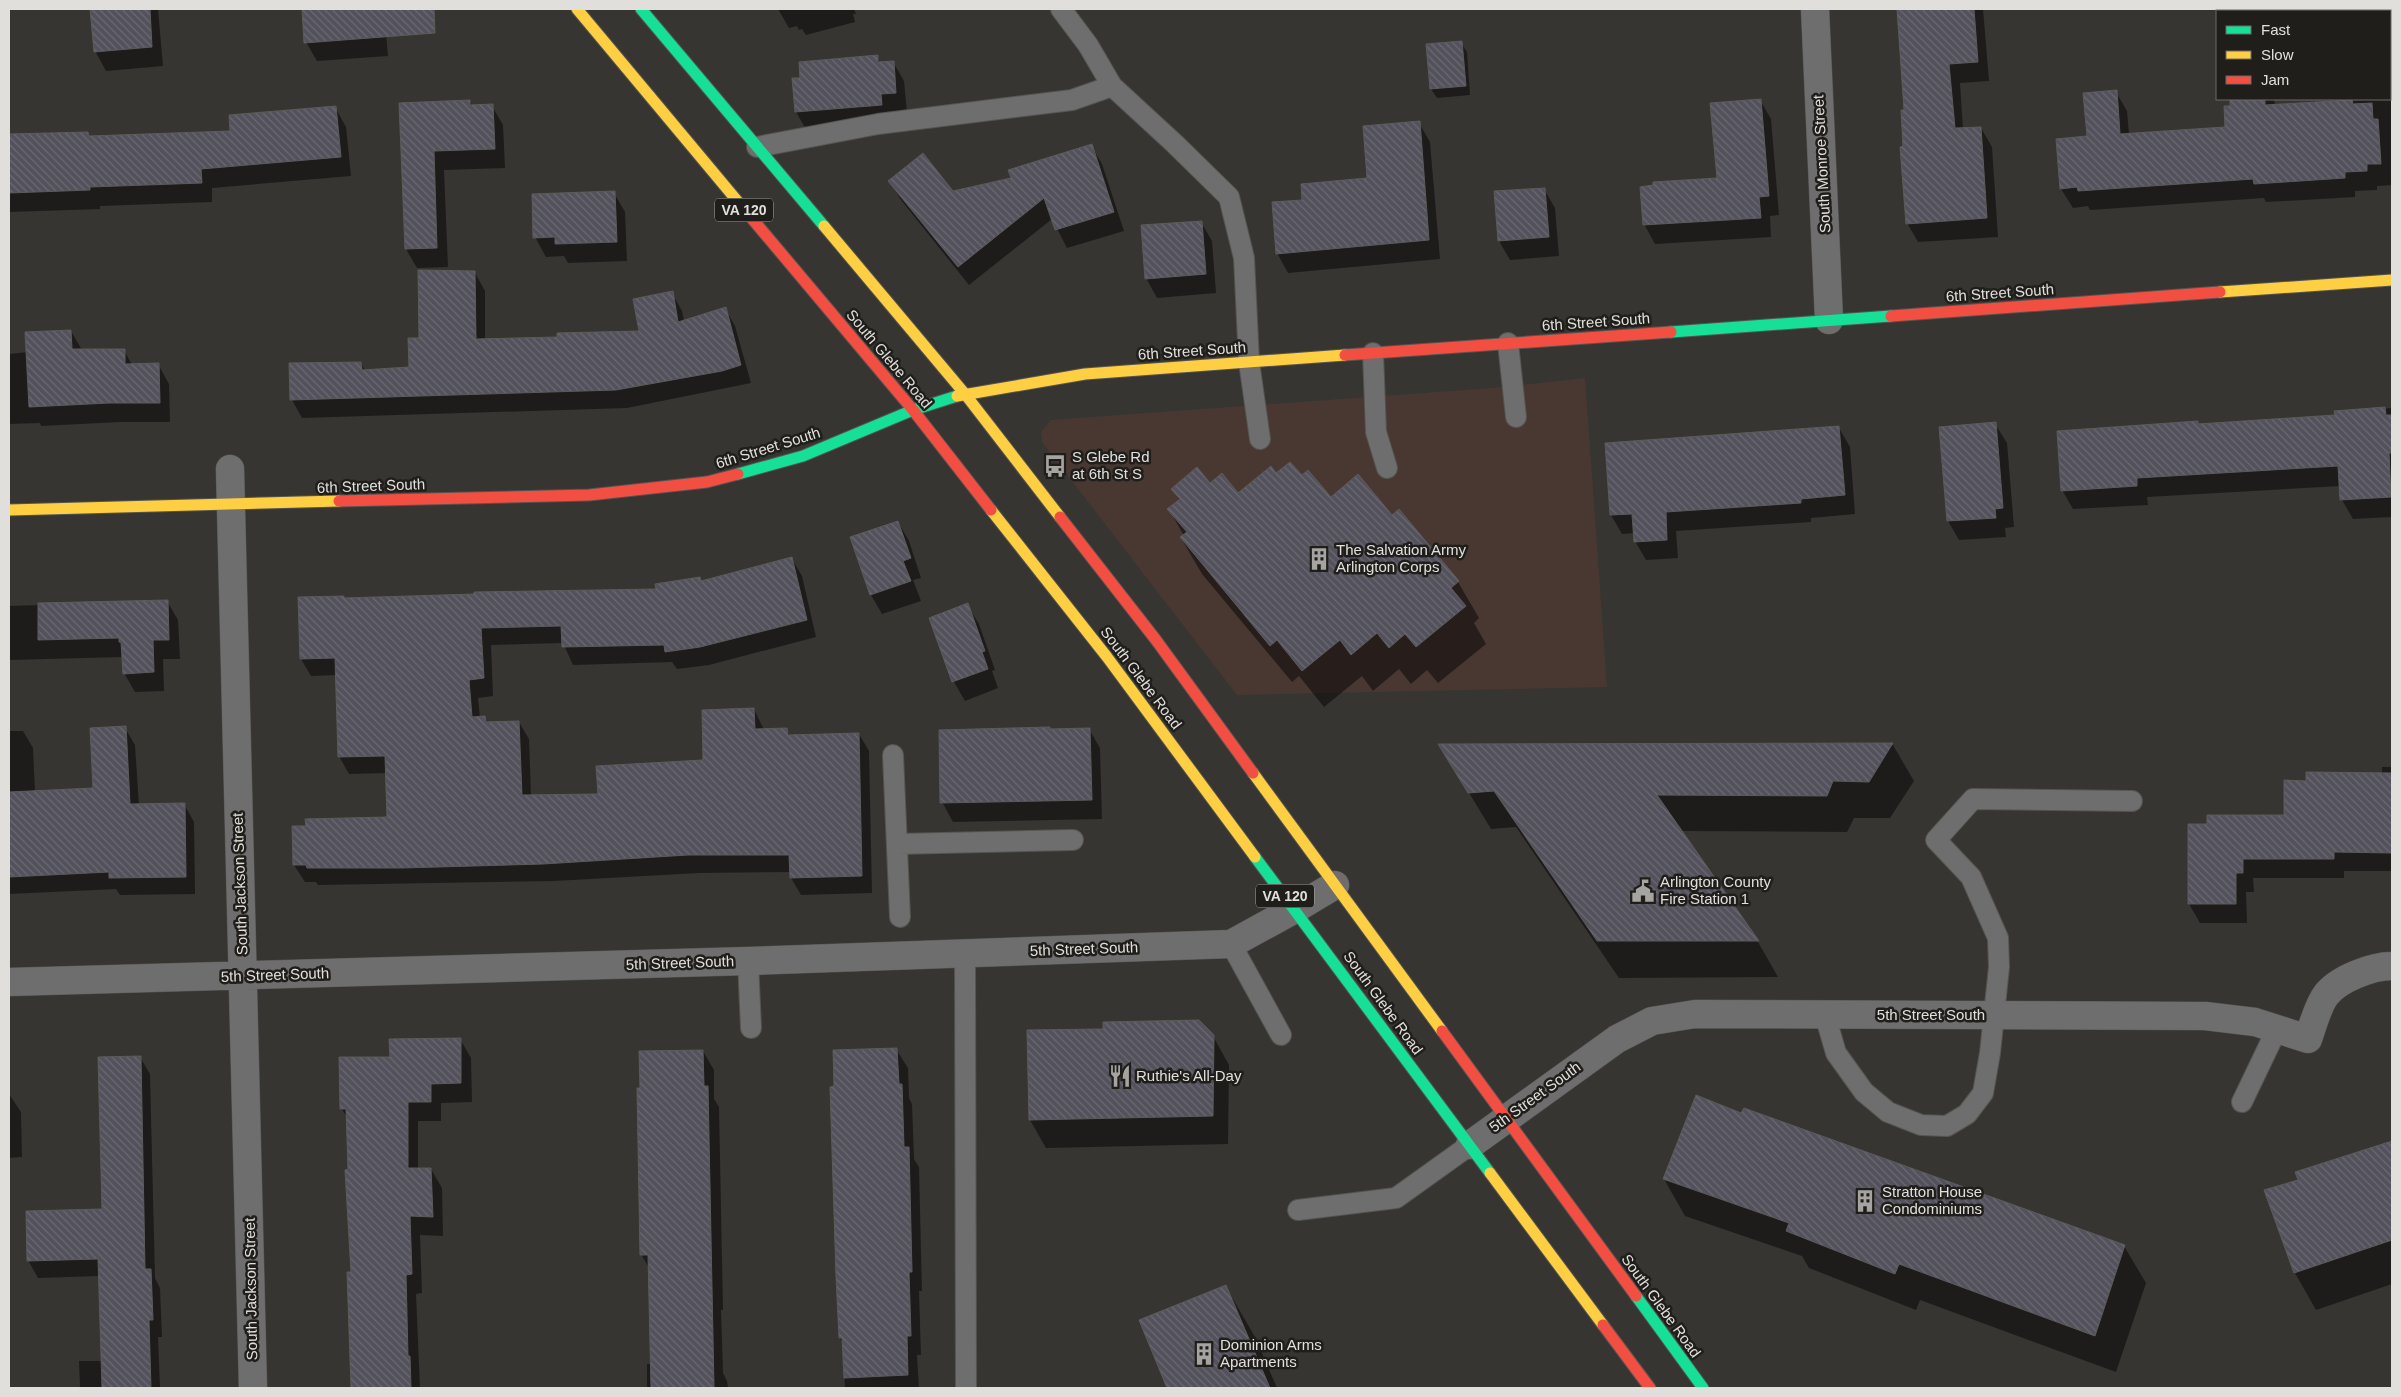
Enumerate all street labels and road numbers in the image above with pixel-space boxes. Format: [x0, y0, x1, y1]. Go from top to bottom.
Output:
street label: South Monroe Street [1809, 94, 1834, 234]
road number: VA 120 [715, 198, 773, 222]
street label: 6th Street South [1945, 280, 2055, 305]
street label: South Glebe Road [843, 306, 936, 411]
street label: 6th Street South [1541, 309, 1651, 334]
street label: 6th Street South [1137, 338, 1247, 363]
street label: 6th Street South [714, 424, 822, 471]
street label: 6th Street South [317, 475, 425, 496]
street label: South Glebe Road [1097, 623, 1185, 732]
street label: South Jackson Street [228, 812, 250, 956]
road number: VA 120 [1256, 884, 1314, 908]
street label: 5th Street South [1030, 938, 1138, 959]
street label: South Glebe Road [1340, 948, 1427, 1058]
street label: 5th Street South [626, 952, 734, 973]
street label: 5th Street South [221, 964, 329, 985]
street label: 5th Street South [1877, 1006, 1985, 1023]
street label: 5th Street South [1486, 1058, 1584, 1135]
street label: South Jackson Street [241, 1217, 260, 1360]
street label: South Glebe Road [1618, 1251, 1705, 1361]

